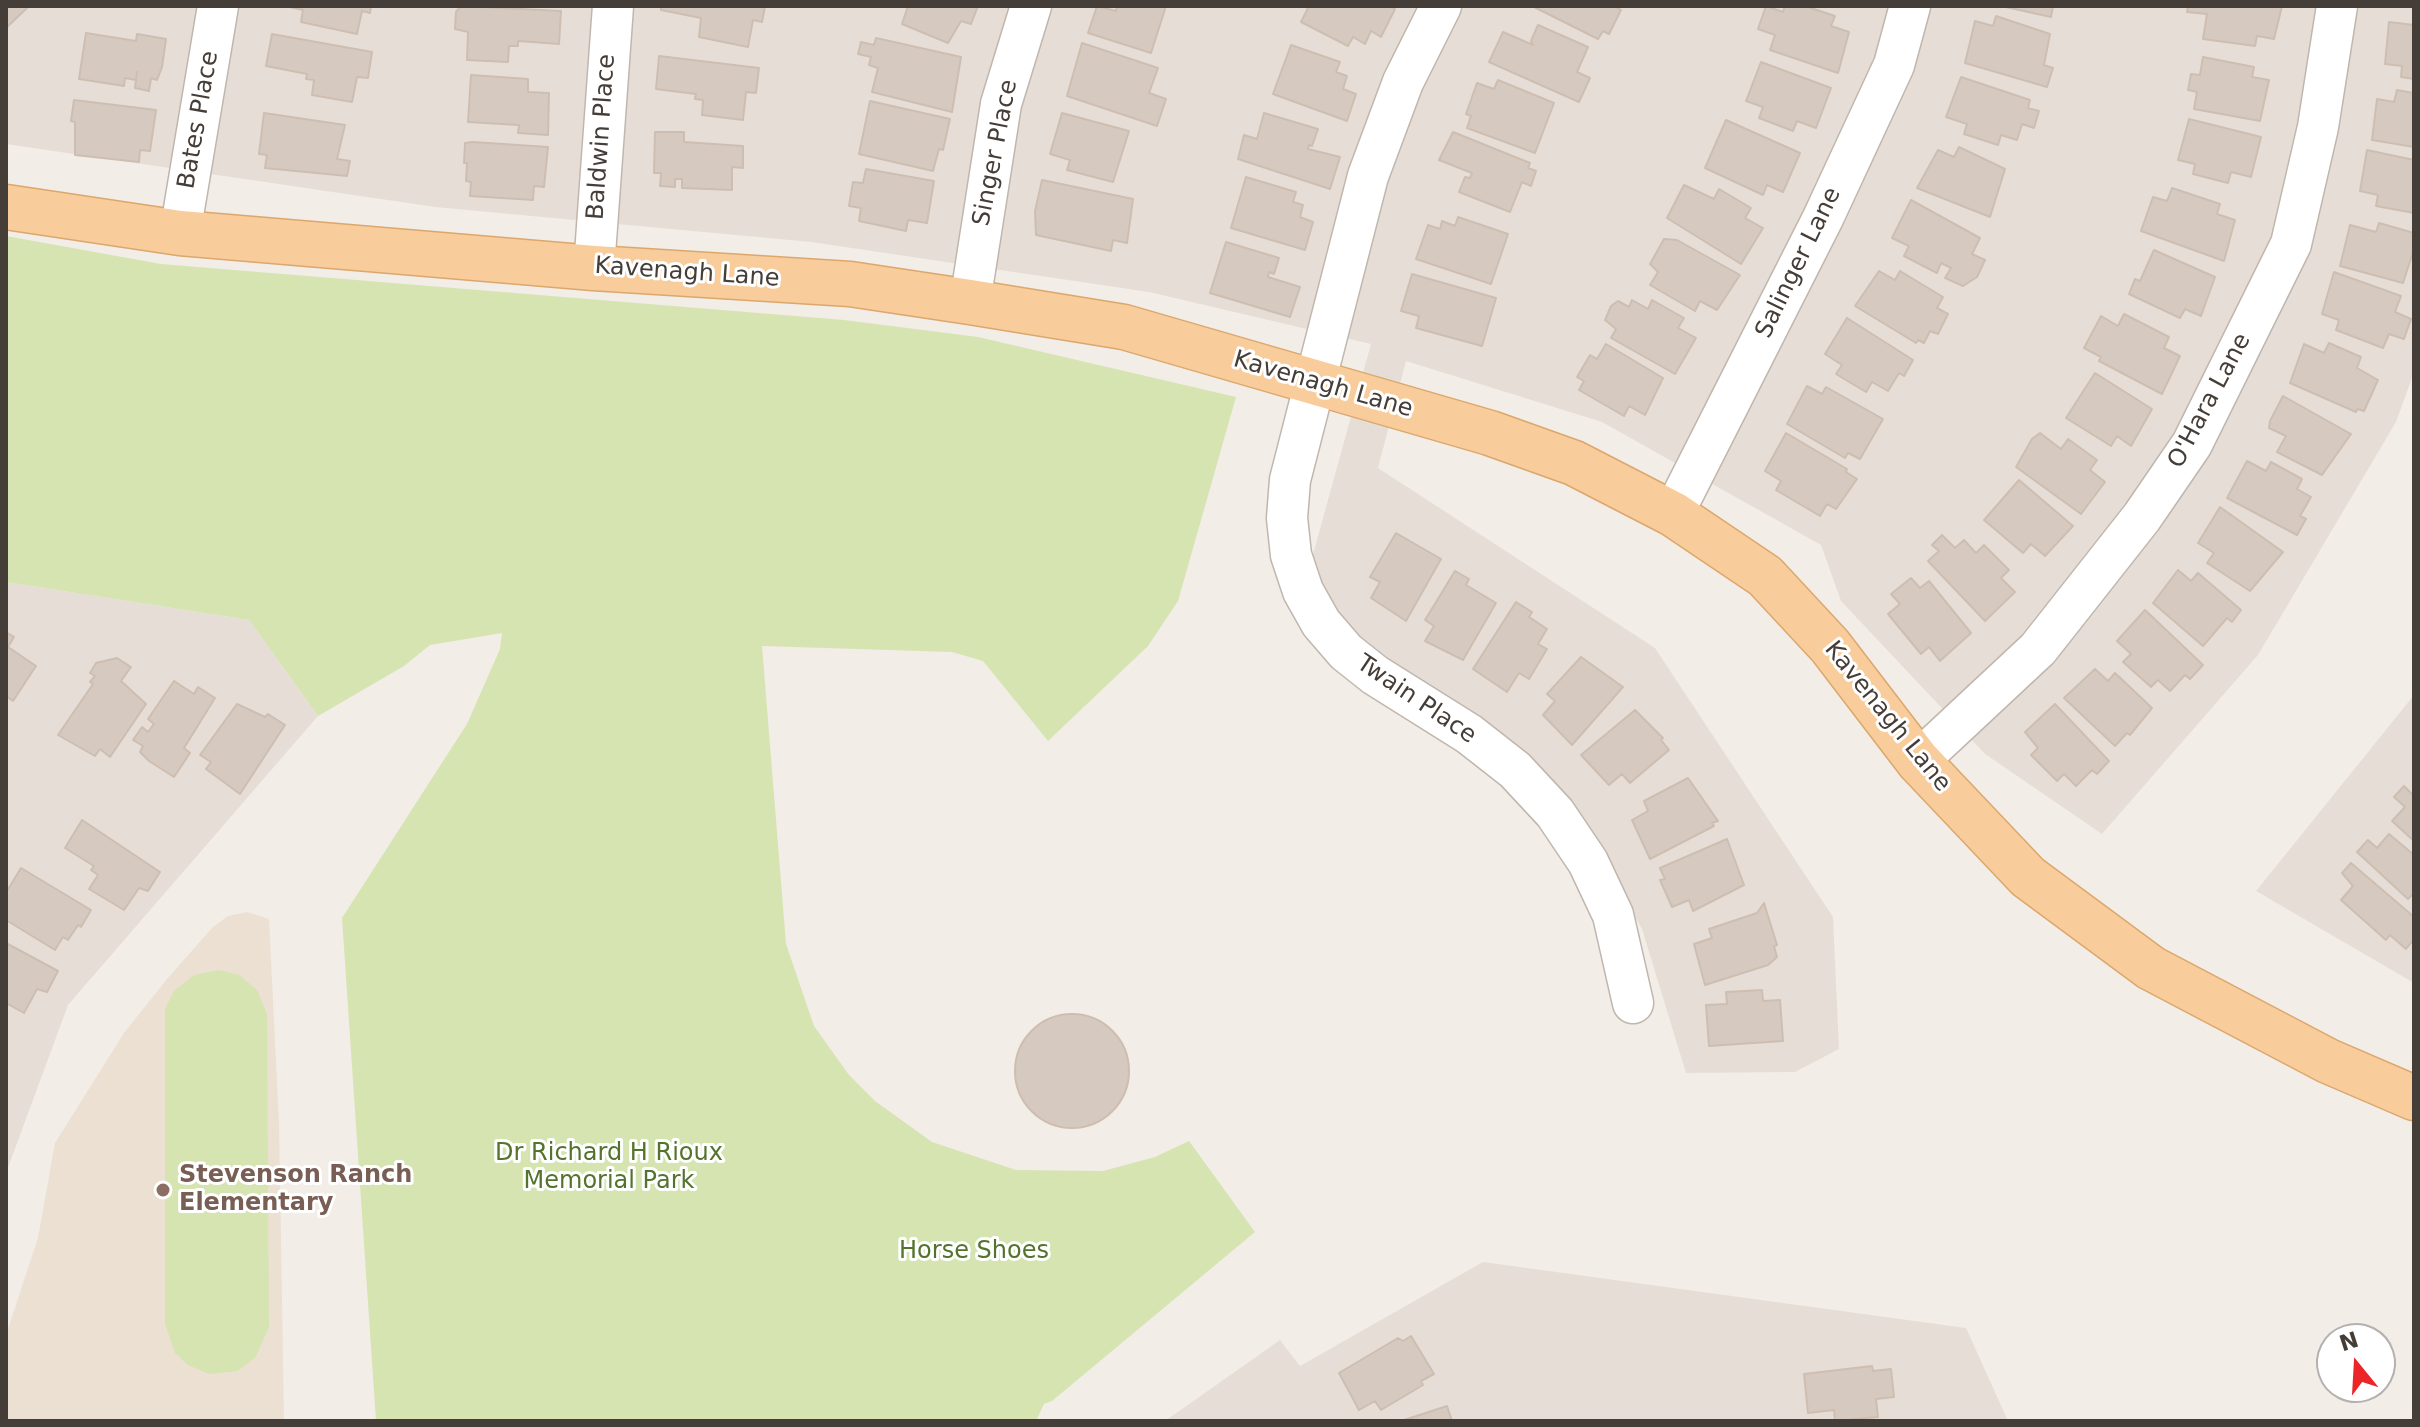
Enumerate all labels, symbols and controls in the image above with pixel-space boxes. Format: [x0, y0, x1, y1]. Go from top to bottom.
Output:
street label: Bates Place [173, 49, 225, 191]
street label: Baldwin Place [582, 53, 622, 221]
street label: Singer Place [968, 77, 1024, 229]
street label: Salinger Lane [1750, 183, 1848, 343]
street label: Kavenagh Lane [594, 252, 780, 294]
street label: O'Hara Lane [2162, 329, 2258, 473]
street label: Kavenagh Lane [1230, 346, 1416, 424]
street label: Kavenagh Lane [1818, 636, 1956, 798]
street label: Twain Place [1351, 649, 1481, 751]
park label: Dr Richard H Rioux Memorial Park [495, 1140, 723, 1196]
place label: Stevenson Ranch Elementary [179, 1162, 412, 1218]
marker: Stevenson Ranch Elementary [154, 1181, 172, 1199]
park label: Horse Shoes [899, 1238, 1049, 1266]
north arrow [2316, 1323, 2396, 1403]
text: N [2336, 1327, 2362, 1356]

